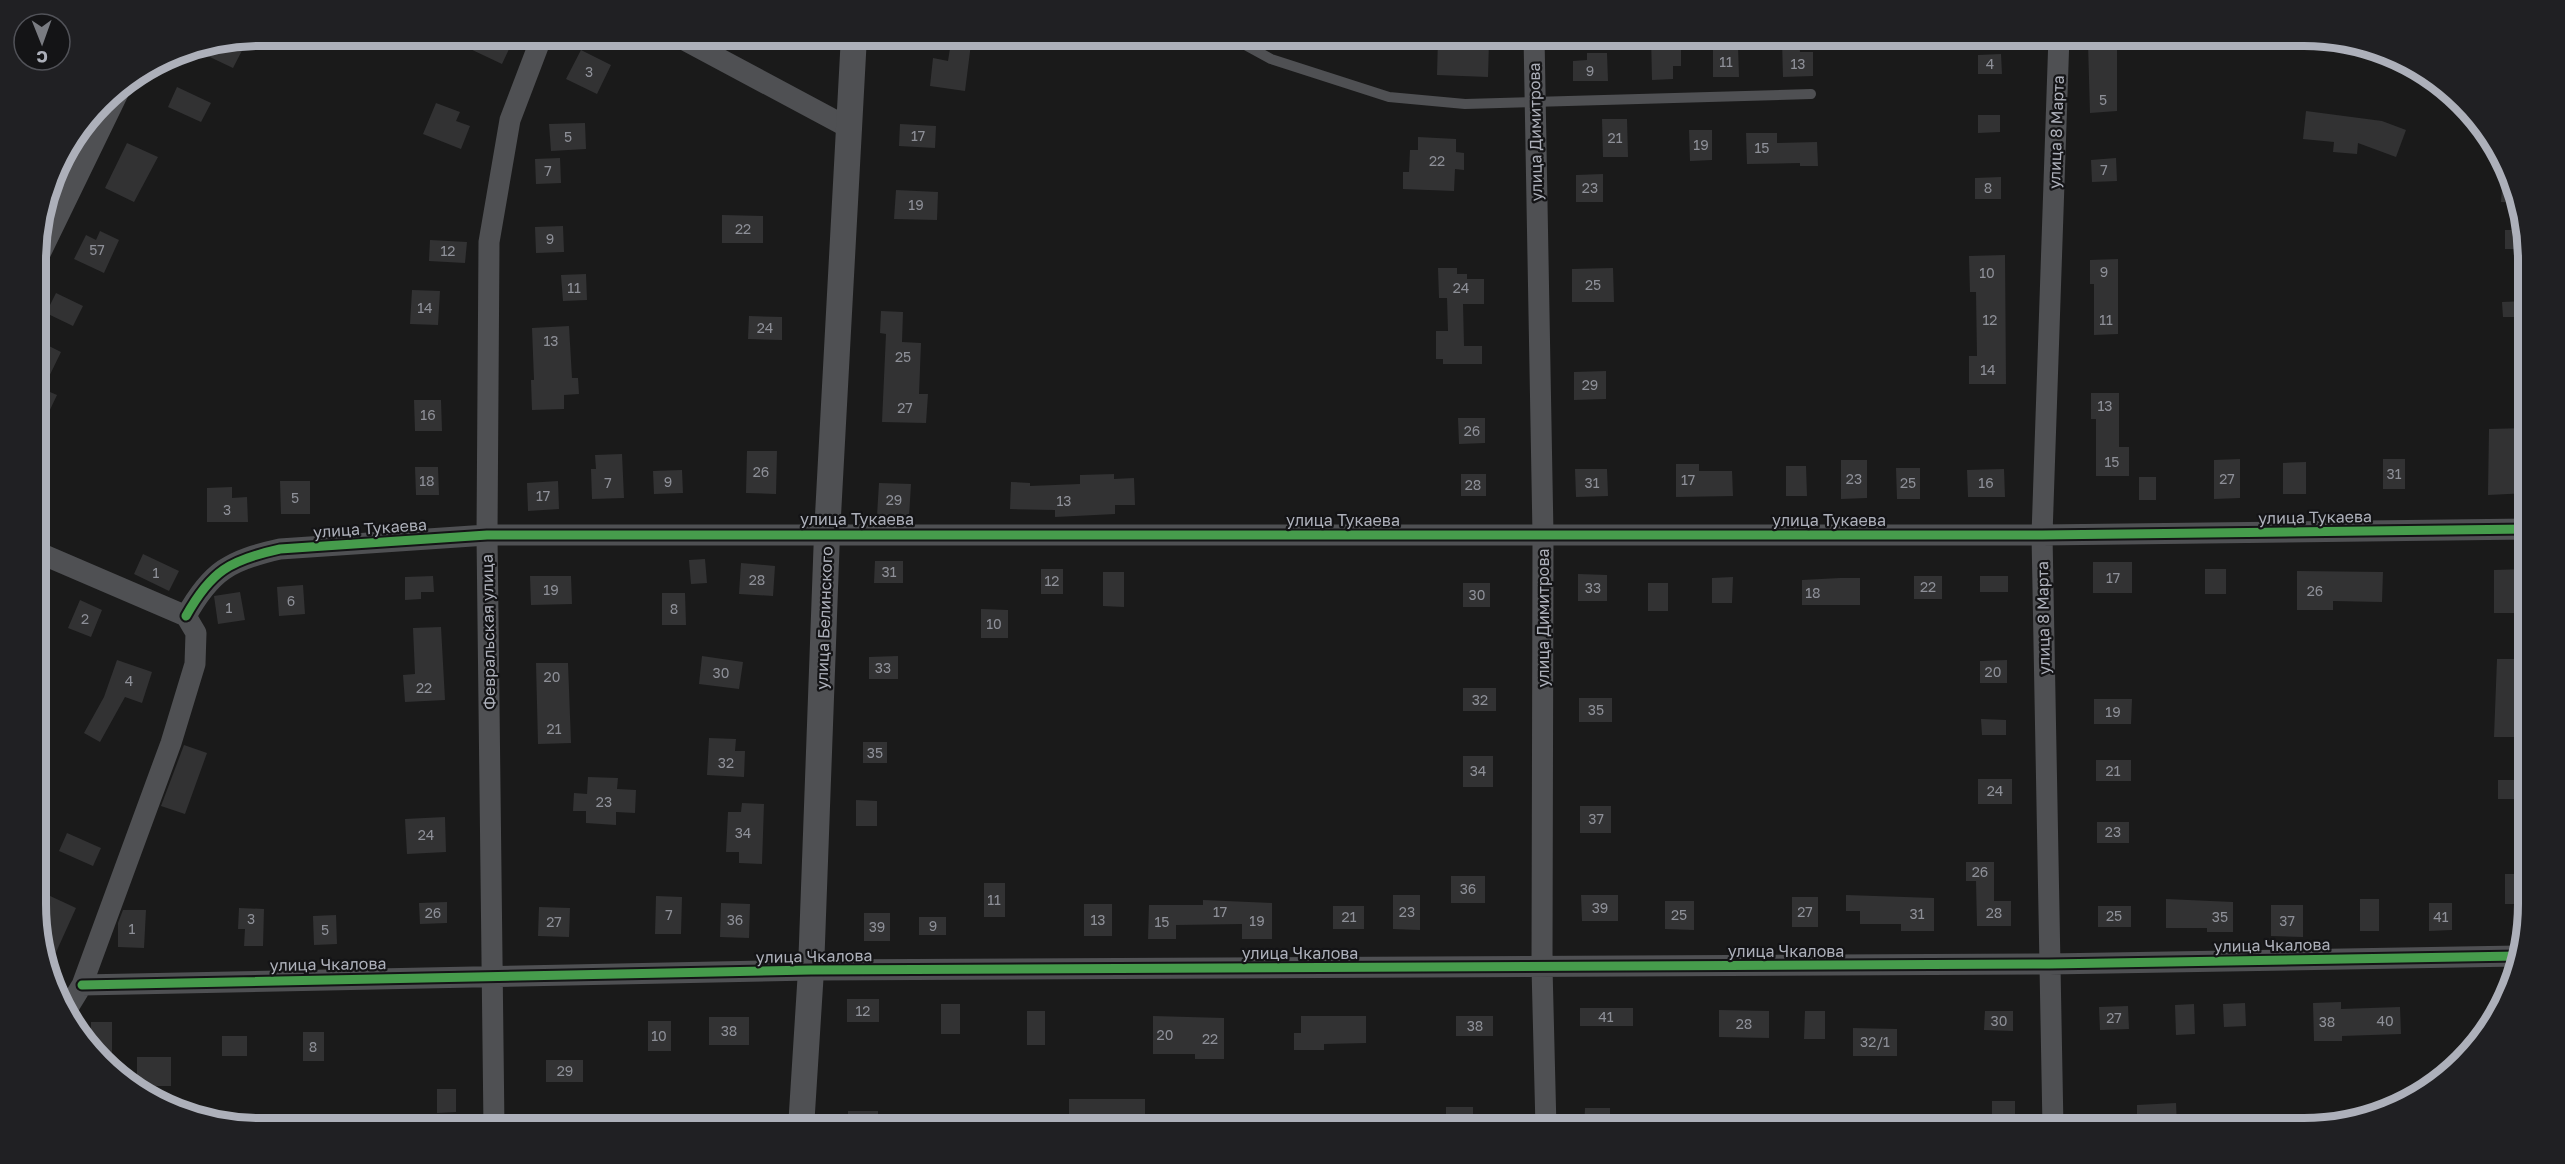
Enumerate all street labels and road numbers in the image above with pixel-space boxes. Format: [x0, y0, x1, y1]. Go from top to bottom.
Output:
street label: улица Димитрова [1524, 62, 1546, 202]
street label: улица 8 Марта [2044, 75, 2068, 189]
street label: улица Тукаева [2258, 506, 2372, 528]
street label: улица Тукаева [800, 509, 914, 529]
street label: улица Тукаева [1286, 510, 1400, 530]
street label: улица Тукаева [1772, 510, 1886, 530]
street label: улица Тукаева [312, 514, 428, 542]
street label: улица Белинского [812, 546, 836, 690]
street label: улица Димитрова [1533, 549, 1553, 687]
street label: Февральская улица [477, 554, 499, 710]
street label: улица 8 Марта [2032, 561, 2054, 675]
street label: улица Чкалова [2213, 934, 2331, 956]
street label: улица Чкалова [1728, 941, 1844, 961]
street label: улица Чкалова [1242, 943, 1358, 963]
street label: улица Чкалова [755, 945, 873, 967]
street label: улица Чкалова [269, 953, 387, 975]

